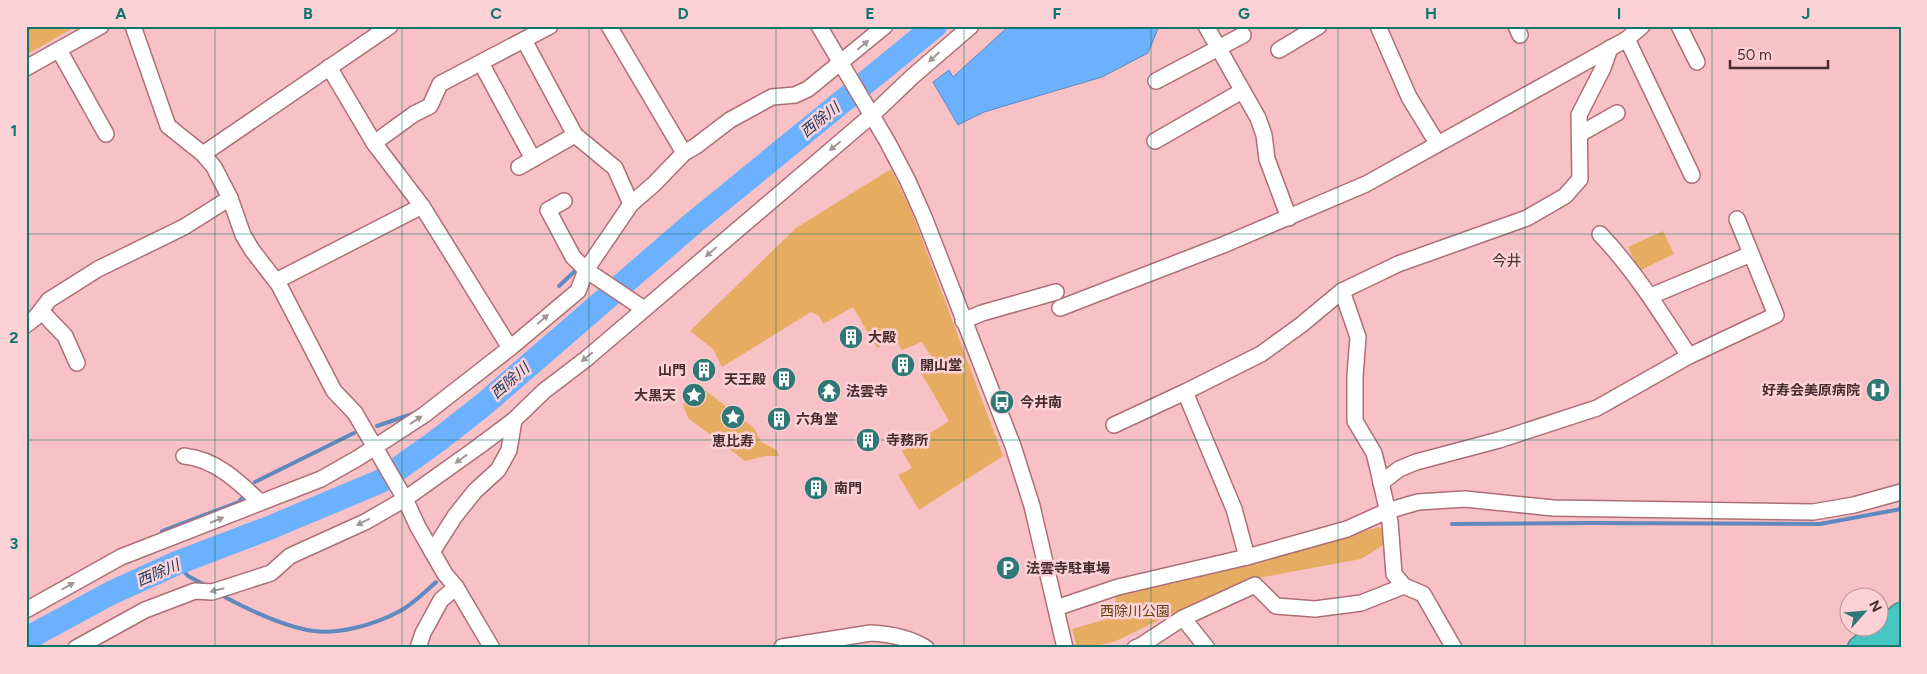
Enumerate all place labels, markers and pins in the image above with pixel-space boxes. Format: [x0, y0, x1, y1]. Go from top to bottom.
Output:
building icon: 大殿 [838, 324, 864, 350]
place label: 大殿 [868, 329, 896, 346]
building icon: 開山堂 [890, 352, 916, 378]
building icon: 山門 [691, 357, 717, 383]
place label: 開山堂 [920, 357, 962, 374]
place label: 山門 [658, 362, 686, 379]
building icon: 天王殿 [771, 366, 797, 392]
place label: 天王殿 [724, 371, 766, 388]
hospital icon: 好寿会美原病院 [1865, 377, 1891, 403]
temple icon: 法雲寺 [816, 378, 842, 404]
place icon: 大黒天 [681, 382, 707, 408]
place label: 好寿会美原病院 [1762, 382, 1860, 399]
place label: 法雲寺 [846, 383, 888, 400]
place label: 大黒天 [634, 387, 676, 404]
bus stop icon: 今井南 [989, 389, 1015, 415]
place label: 今井南 [1020, 394, 1062, 411]
place icon: 恵比寿 [720, 404, 746, 430]
building icon: 六角堂 [766, 406, 792, 432]
place label: 六角堂 [796, 411, 838, 428]
building icon: 寺務所 [855, 427, 881, 453]
place label: 寺務所 [886, 432, 928, 449]
place label: 恵比寿 [712, 433, 754, 450]
building icon: 南門 [803, 475, 829, 501]
place label: 南門 [834, 480, 862, 497]
parking icon: 法雲寺駐車場 [995, 555, 1021, 581]
place label: 法雲寺駐車場 [1026, 560, 1110, 577]

